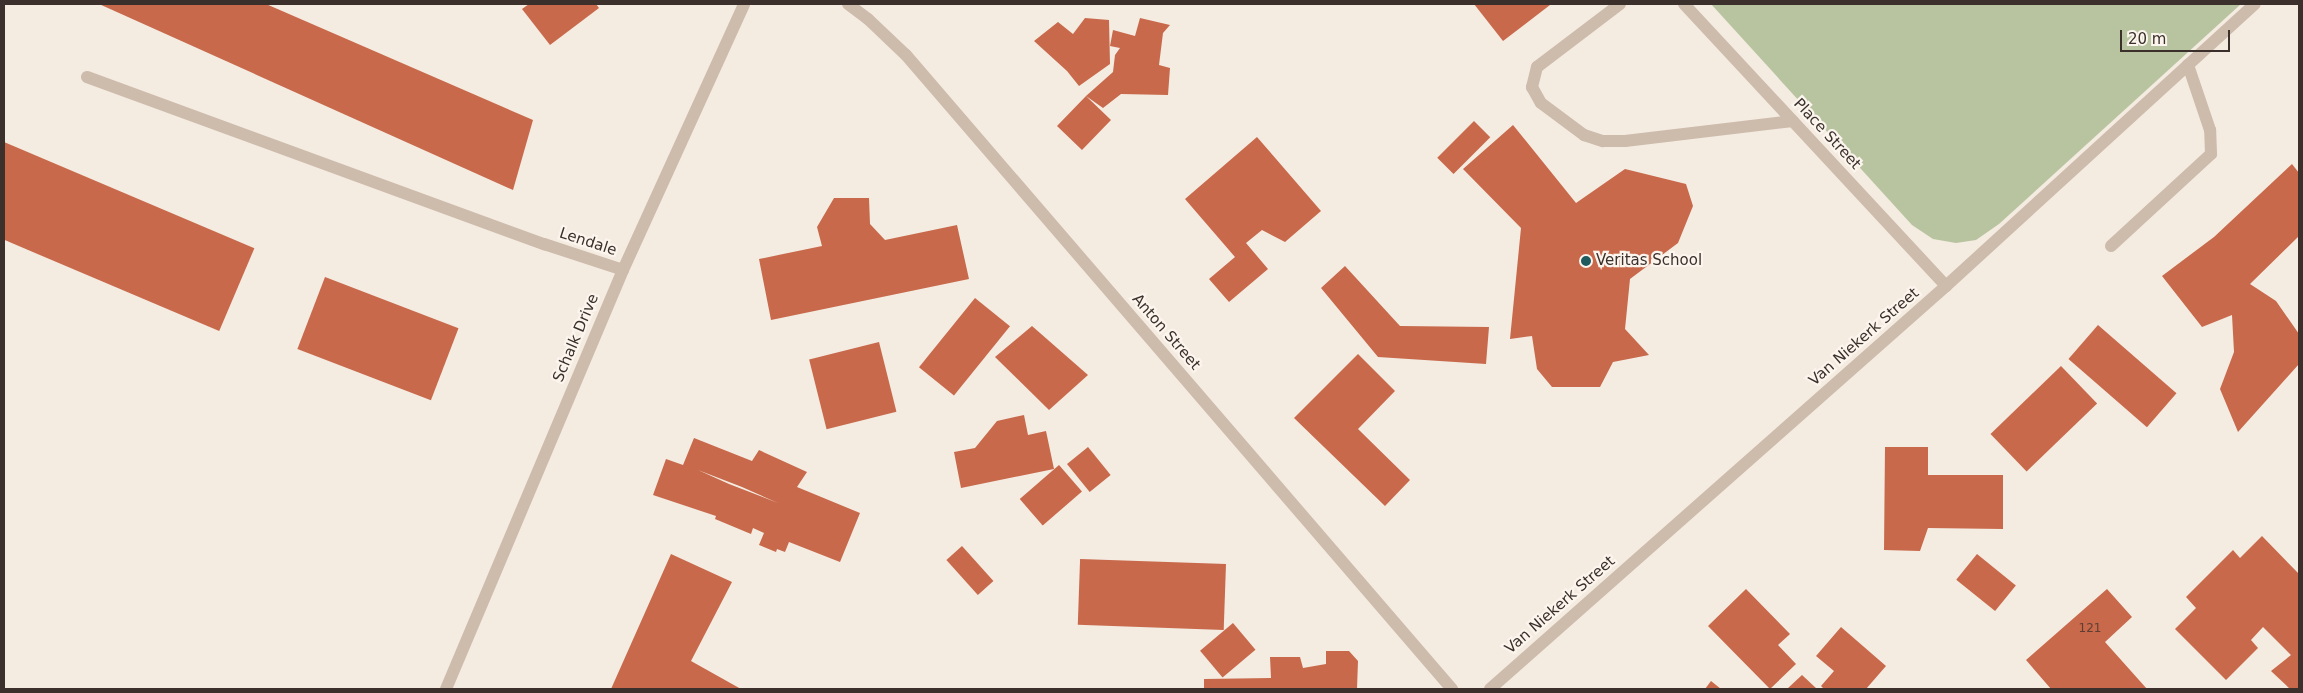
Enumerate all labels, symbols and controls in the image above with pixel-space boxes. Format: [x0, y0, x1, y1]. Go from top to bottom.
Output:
scale bar [2123, 20, 2233, 52]
text: 20 m [2128, 30, 2166, 48]
street label: Place Street [1790, 95, 1864, 173]
street label: Lendale [557, 224, 619, 260]
place label: Veritas School [1596, 252, 1702, 270]
marker: Veritas School [1580, 255, 1592, 267]
street label: Van Niekerk Street [1805, 284, 1923, 390]
street label: Anton Street [1128, 290, 1204, 374]
street label: Schalk Drive [549, 291, 603, 385]
street label: Van Niekerk Street [1501, 552, 1619, 658]
house number: 121 [2079, 622, 2101, 636]

